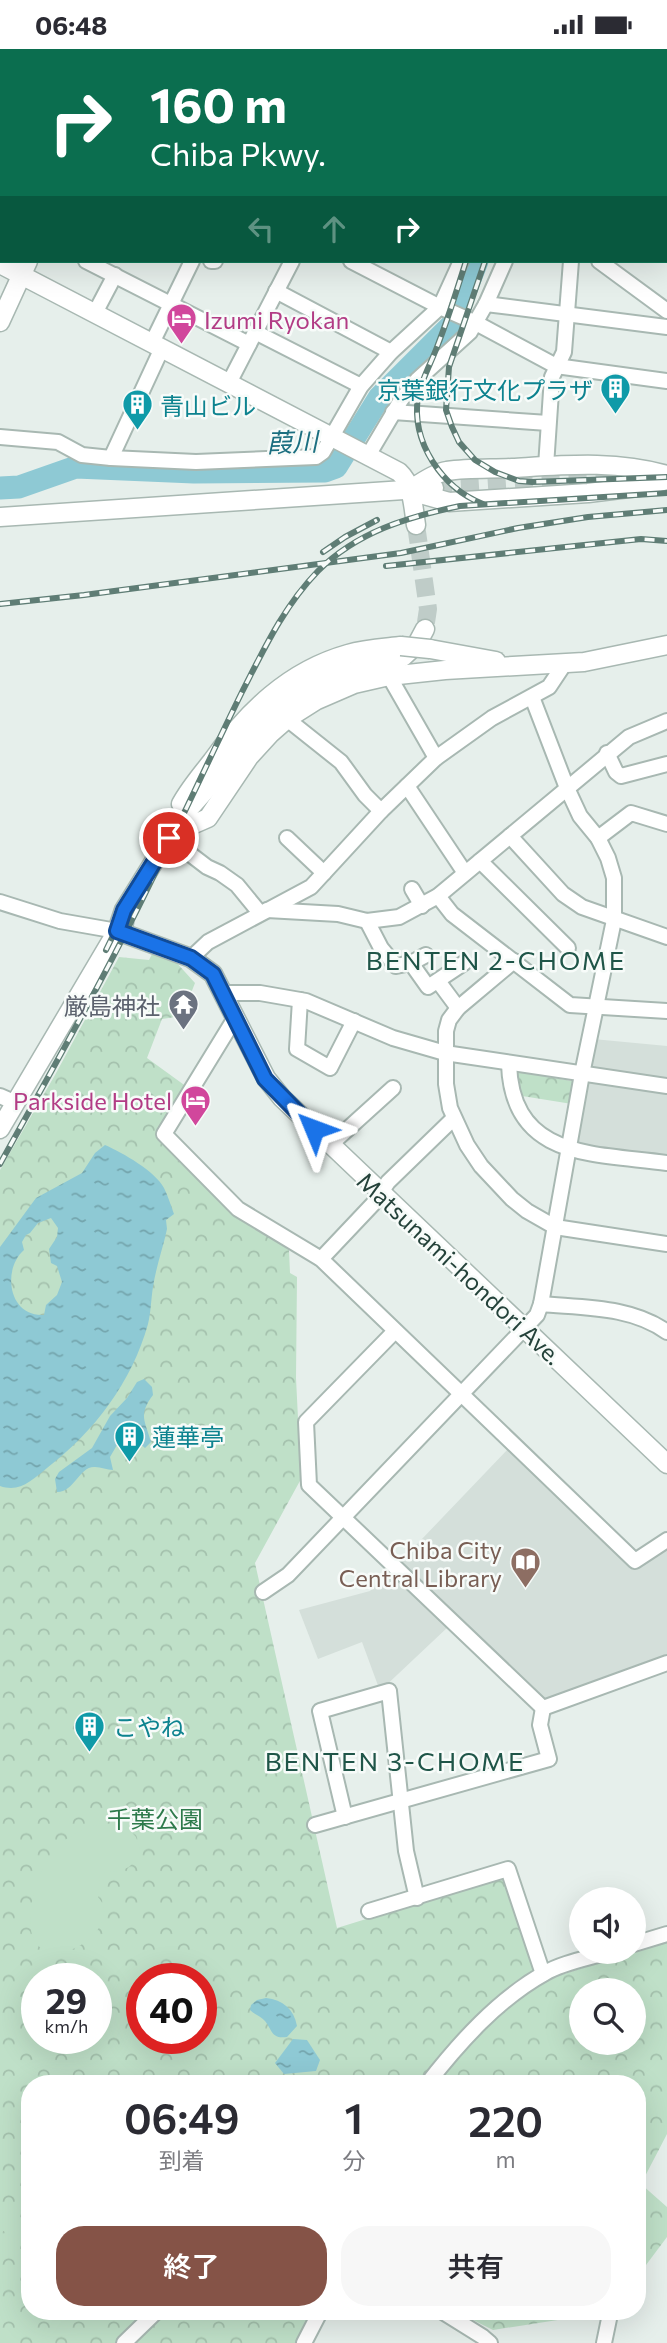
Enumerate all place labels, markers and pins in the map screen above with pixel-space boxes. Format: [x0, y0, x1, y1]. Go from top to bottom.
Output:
hotel icon: Izumi Ryokan [164, 302, 198, 346]
place label: Izumi Ryokan [204, 305, 349, 334]
building icon: 京葉銀行文化プラザ [599, 372, 633, 416]
place label: 京葉銀行文化プラザ [377, 375, 593, 404]
building icon: 青山ビル [120, 388, 154, 432]
place label: 青山ビル [160, 391, 256, 420]
pin [139, 808, 199, 868]
temple icon: 厳島神社 [166, 988, 200, 1032]
place label: 厳島神社 [64, 991, 160, 1020]
hotel icon: Parkside Hotel [178, 1083, 212, 1127]
place label: Parkside Hotel [13, 1086, 172, 1115]
building icon: 蓮華亭 [112, 1419, 146, 1463]
place label: 蓮華亭 [152, 1422, 224, 1451]
place label: Chiba City Central Library [339, 1535, 502, 1592]
library icon: Chiba City Central Library [508, 1546, 542, 1590]
building icon: こやね [73, 1709, 107, 1753]
place label: こやね [113, 1712, 185, 1741]

